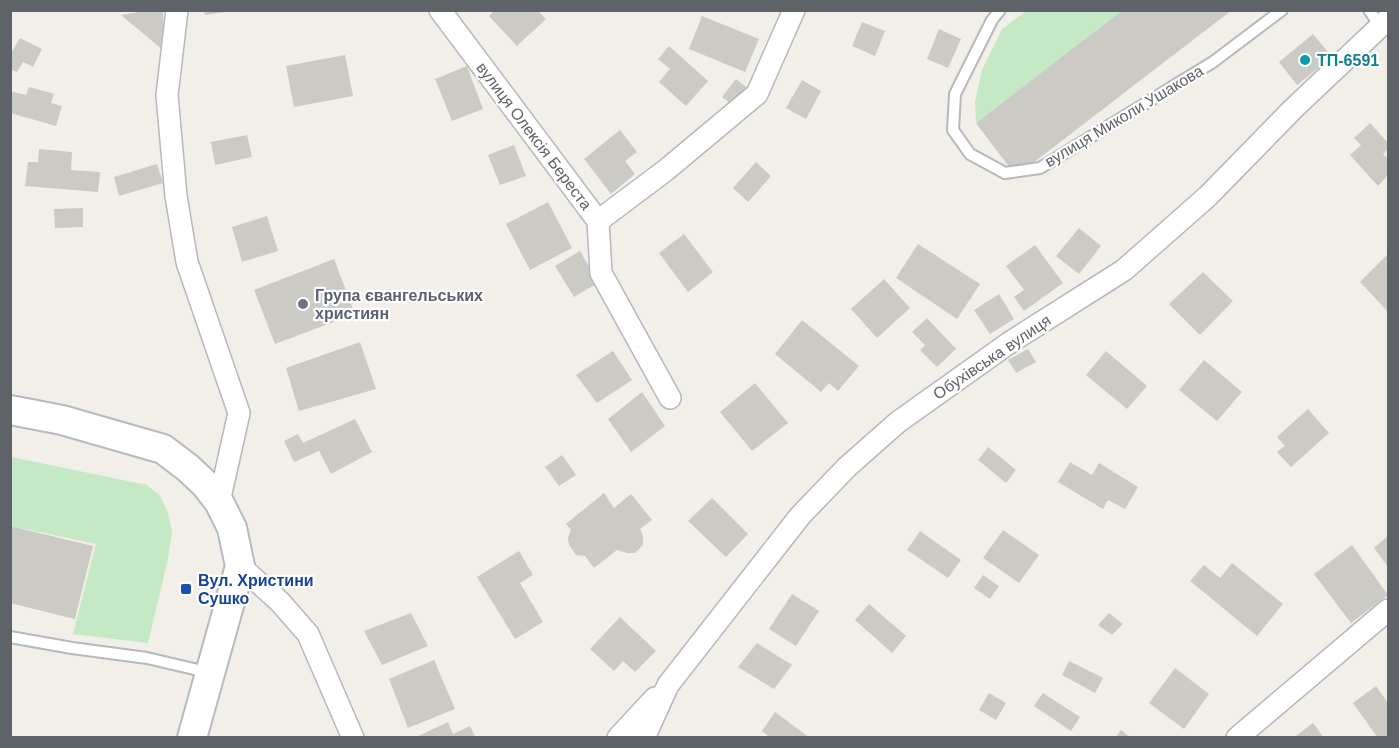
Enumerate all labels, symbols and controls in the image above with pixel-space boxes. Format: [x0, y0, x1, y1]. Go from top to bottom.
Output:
place label: ТП-6591 [1317, 52, 1379, 69]
marker: ТП-6591 [1298, 53, 1312, 67]
street label: вулиця Олексія Береста [473, 59, 595, 213]
street label: вулиця Миколи Ушакова [1042, 62, 1206, 170]
place label: Група євангельських християн [315, 287, 483, 322]
marker: Група євангельських християн [296, 297, 310, 311]
street label: Обухівська вулиця [930, 311, 1054, 403]
place label: Вул. Христини Сушко [198, 572, 314, 607]
marker: Вул. Христини Сушко [179, 582, 193, 596]

